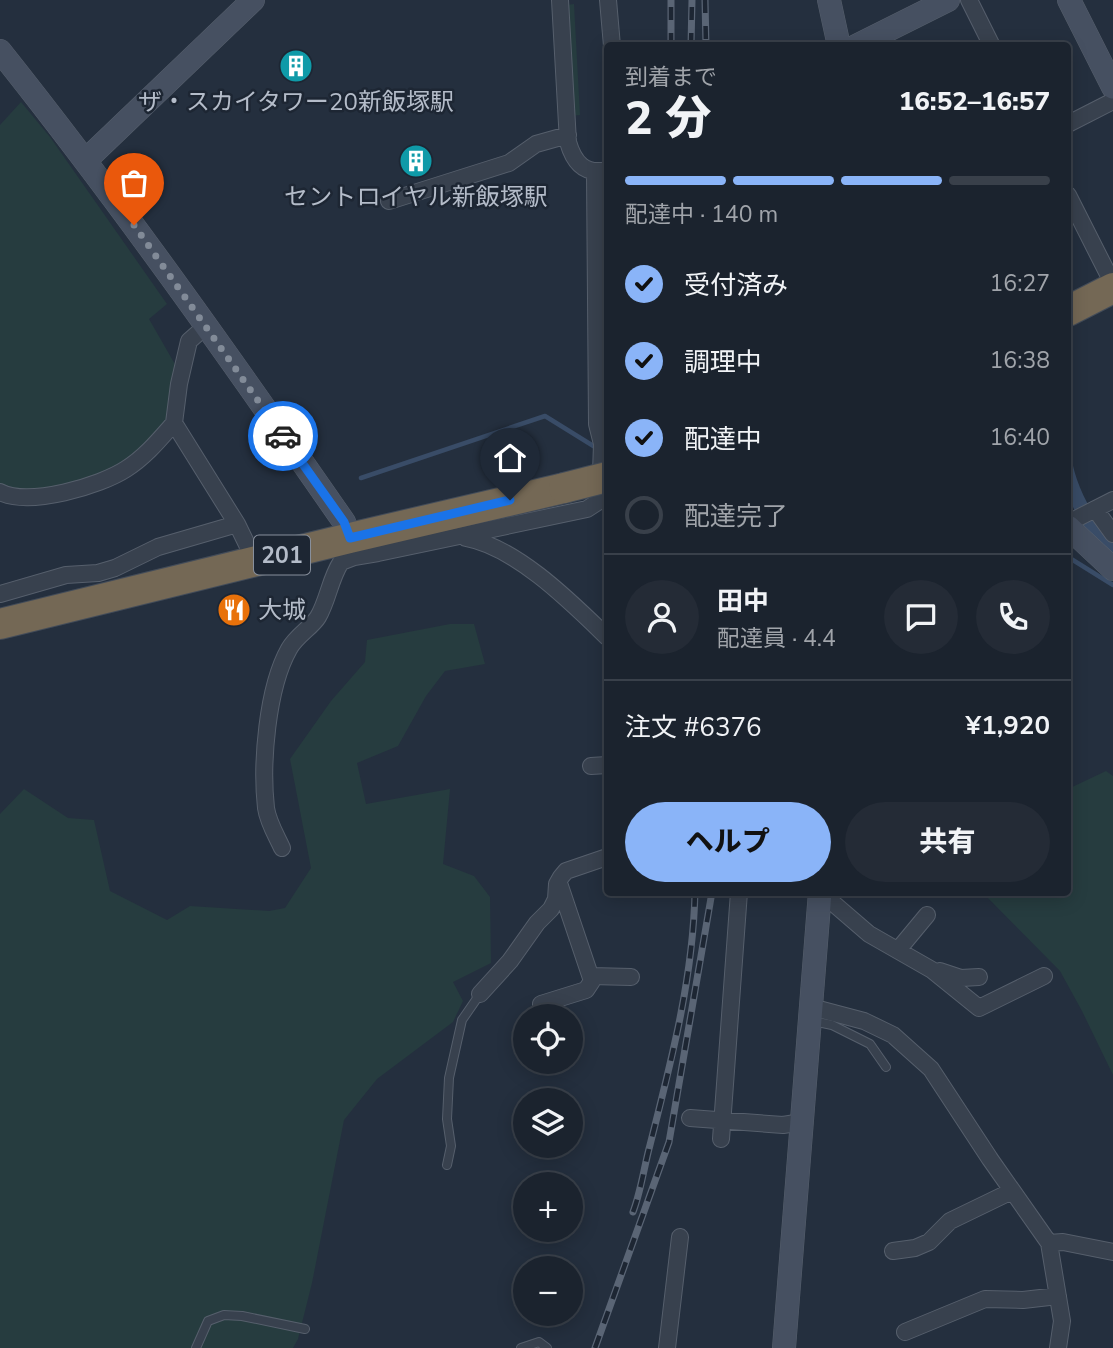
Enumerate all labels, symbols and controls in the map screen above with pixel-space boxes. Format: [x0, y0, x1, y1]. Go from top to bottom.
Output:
building icon: ザ・スカイタワー20新飯塚駅 [277, 47, 315, 85]
text: 到着まで [625, 62, 717, 93]
text: 16:52–16:57 [899, 84, 1050, 119]
place label: ザ・スカイタワー20新飯塚駅 [138, 86, 454, 118]
text: 2 分 [625, 87, 711, 150]
building icon: セントロイヤル新飯塚駅 [397, 142, 435, 180]
pin [104, 153, 164, 225]
icon: bag [115, 164, 153, 202]
place label: セントロイヤル新飯塚駅 [284, 181, 548, 213]
text: 配達中 · 140 m [625, 199, 778, 230]
icon: check [625, 265, 663, 303]
text: 受付済み [684, 268, 788, 303]
text: 16:27 [990, 268, 1050, 299]
icon: check [625, 342, 663, 380]
text: 調理中 [684, 345, 762, 380]
text: 16:38 [990, 345, 1050, 376]
courier [248, 401, 318, 471]
icon: car [264, 417, 302, 455]
icon: check [625, 419, 663, 457]
text: 配達中 [684, 422, 762, 457]
text: 16:40 [990, 422, 1050, 453]
pin [480, 428, 540, 500]
icon: home [491, 439, 529, 477]
text: 配達完了 [684, 499, 788, 534]
road number: 201 [254, 536, 310, 575]
button: person [625, 580, 699, 654]
button: chat [884, 580, 958, 654]
button: phone [976, 580, 1050, 654]
text: 田中 [717, 584, 769, 619]
restaurant icon: 大城 [215, 591, 253, 629]
place label: 大城 [258, 594, 306, 626]
text: 配達員 · 4.4 [717, 623, 836, 654]
text: ¥1,920 [966, 708, 1050, 743]
text: 注文 #6376 [625, 710, 762, 745]
button: ヘルプ [625, 802, 831, 882]
button: 共有 [845, 802, 1050, 882]
map controls [513, 1004, 583, 1326]
button: locate [513, 1004, 583, 1074]
button: layers [513, 1088, 583, 1158]
button: + [513, 1172, 583, 1242]
button: − [513, 1256, 583, 1326]

